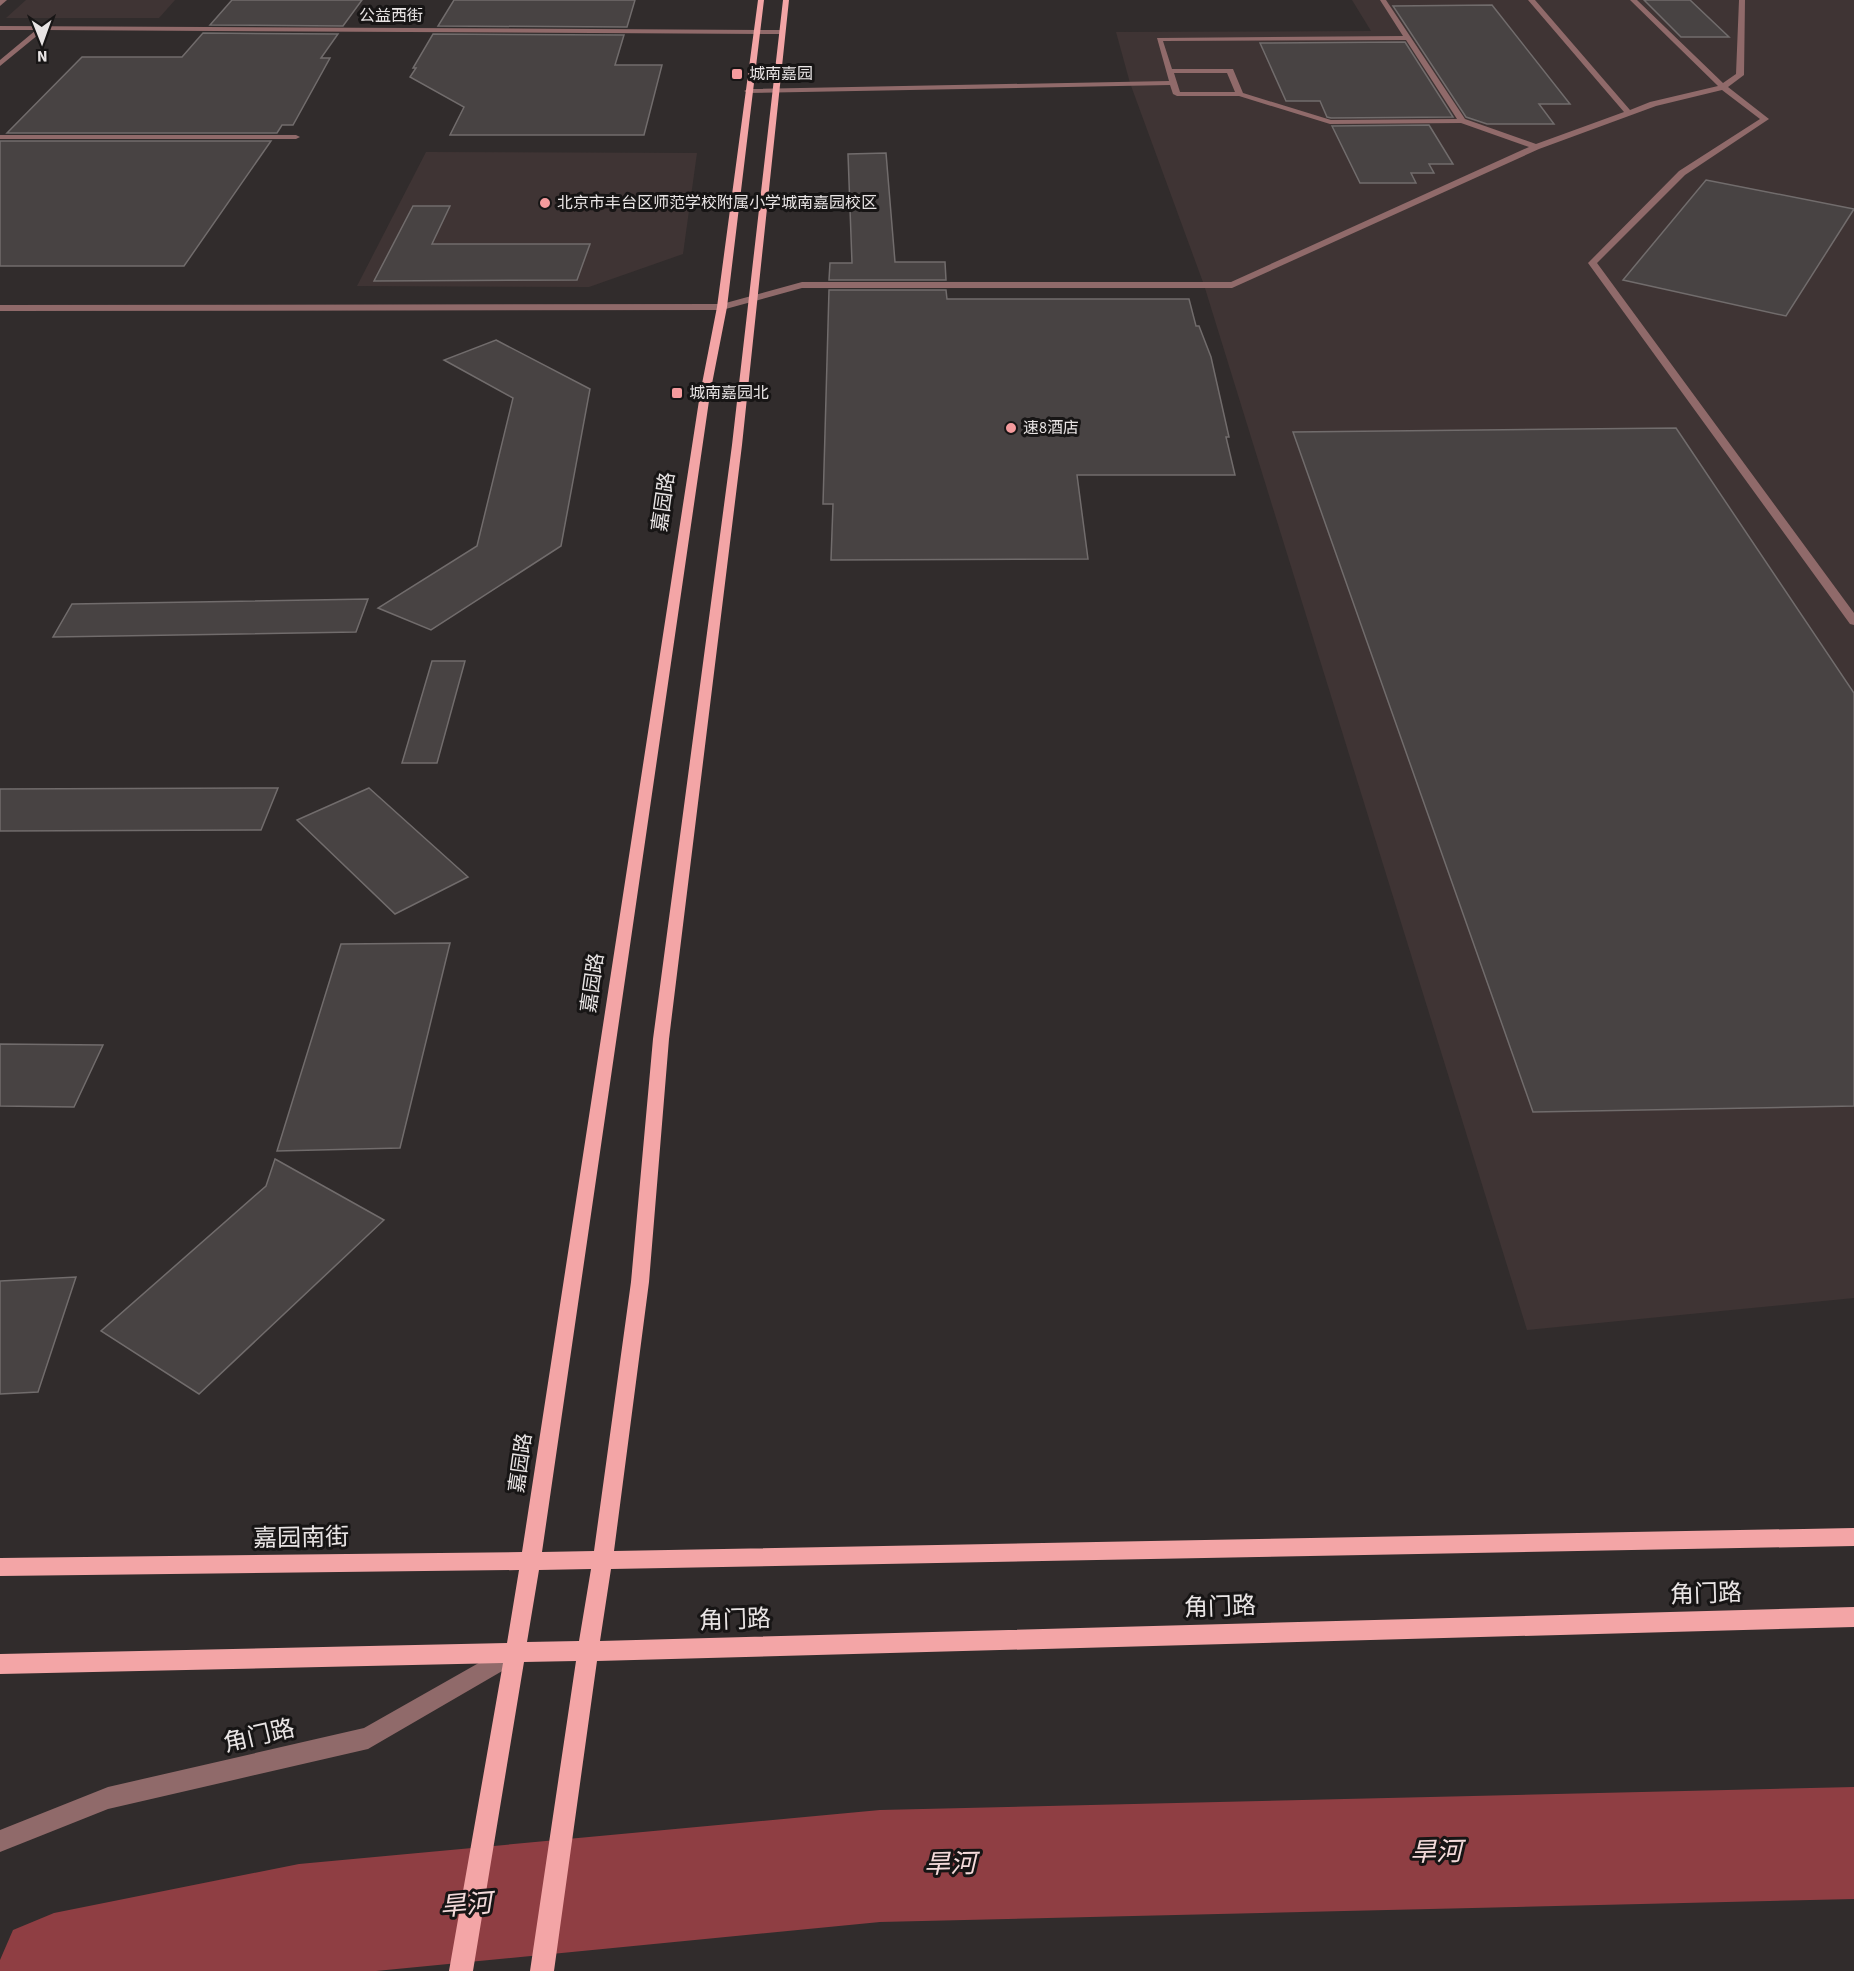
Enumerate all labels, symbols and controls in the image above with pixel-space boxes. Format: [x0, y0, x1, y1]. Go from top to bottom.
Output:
street label: 公益西街 [359, 5, 423, 27]
north arrow [12, 12, 72, 72]
text: N [37, 45, 48, 67]
place label: 城南嘉园 [749, 63, 813, 85]
marker: 城南嘉园 [730, 67, 744, 81]
place label: 北京市丰台区师范学校附属小学城南嘉园校区 [557, 192, 877, 214]
marker: 北京市丰台区师范学校附属小学城南嘉园校区 [538, 196, 552, 210]
place label: 城南嘉园北 [689, 382, 769, 404]
marker: 城南嘉园北 [670, 386, 684, 400]
place label: 速8酒店 [1023, 417, 1079, 439]
marker: 速8酒店 [1004, 421, 1018, 435]
street label: 嘉园路 [646, 470, 682, 534]
street label: 嘉园路 [575, 951, 611, 1015]
street label: 嘉园路 [503, 1431, 539, 1495]
street label: 嘉园南街 [253, 1520, 349, 1556]
street label: 角门路 [1669, 1575, 1743, 1613]
street label: 角门路 [1183, 1588, 1257, 1626]
street label: 角门路 [698, 1601, 772, 1639]
street label: 角门路 [220, 1711, 298, 1761]
water label: 旱河 [1410, 1833, 1467, 1871]
water label: 旱河 [924, 1845, 981, 1883]
water label: 旱河 [438, 1884, 498, 1926]

